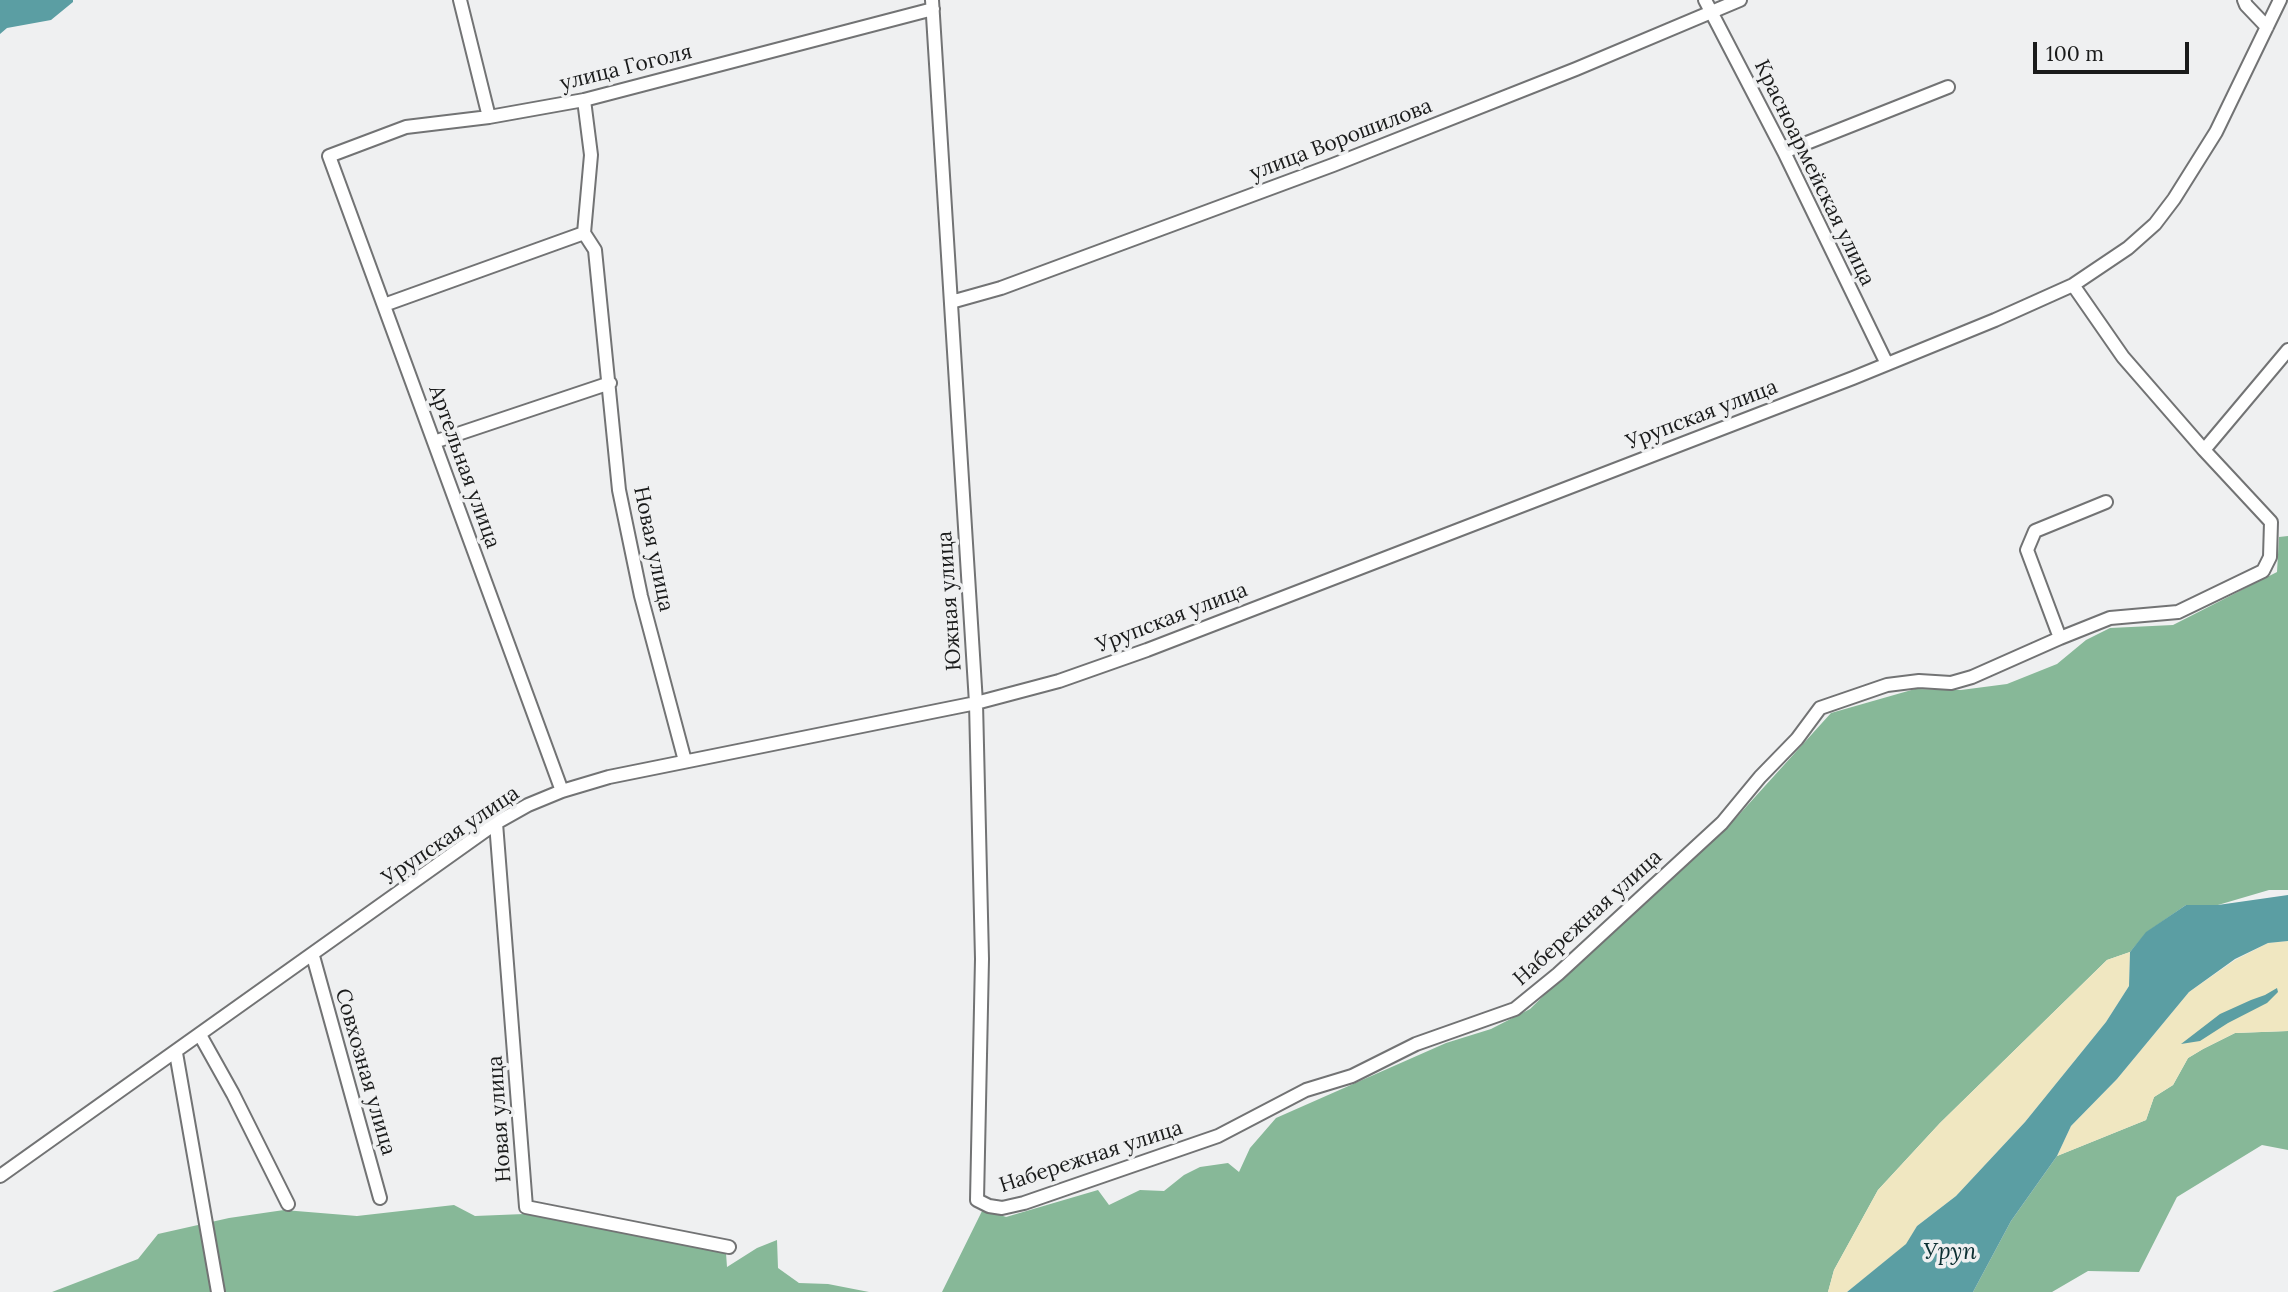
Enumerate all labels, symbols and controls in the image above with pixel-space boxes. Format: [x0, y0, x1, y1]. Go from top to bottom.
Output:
scale bar [2036, 28, 2192, 72]
street label: улица Гоголя [557, 39, 695, 97]
text: 100 m [2046, 40, 2104, 67]
street label: Красноармейская улица [1748, 56, 1880, 290]
street label: улица Ворошилова [1246, 94, 1436, 186]
street label: Урупская улица [1623, 375, 1781, 455]
street label: Артельная улица [423, 382, 505, 552]
street label: Новая улица [627, 484, 679, 614]
street label: Южная улица [933, 530, 967, 672]
street label: Урупская улица [1093, 578, 1251, 658]
street label: Урупская улица [378, 781, 524, 891]
street label: Набережная улица [1508, 845, 1668, 991]
street label: Совхозная улица [329, 986, 401, 1158]
street label: Новая улица [483, 1055, 517, 1183]
street label: Набережная улица [996, 1115, 1186, 1199]
water label: Уруп [1923, 1238, 1977, 1266]

